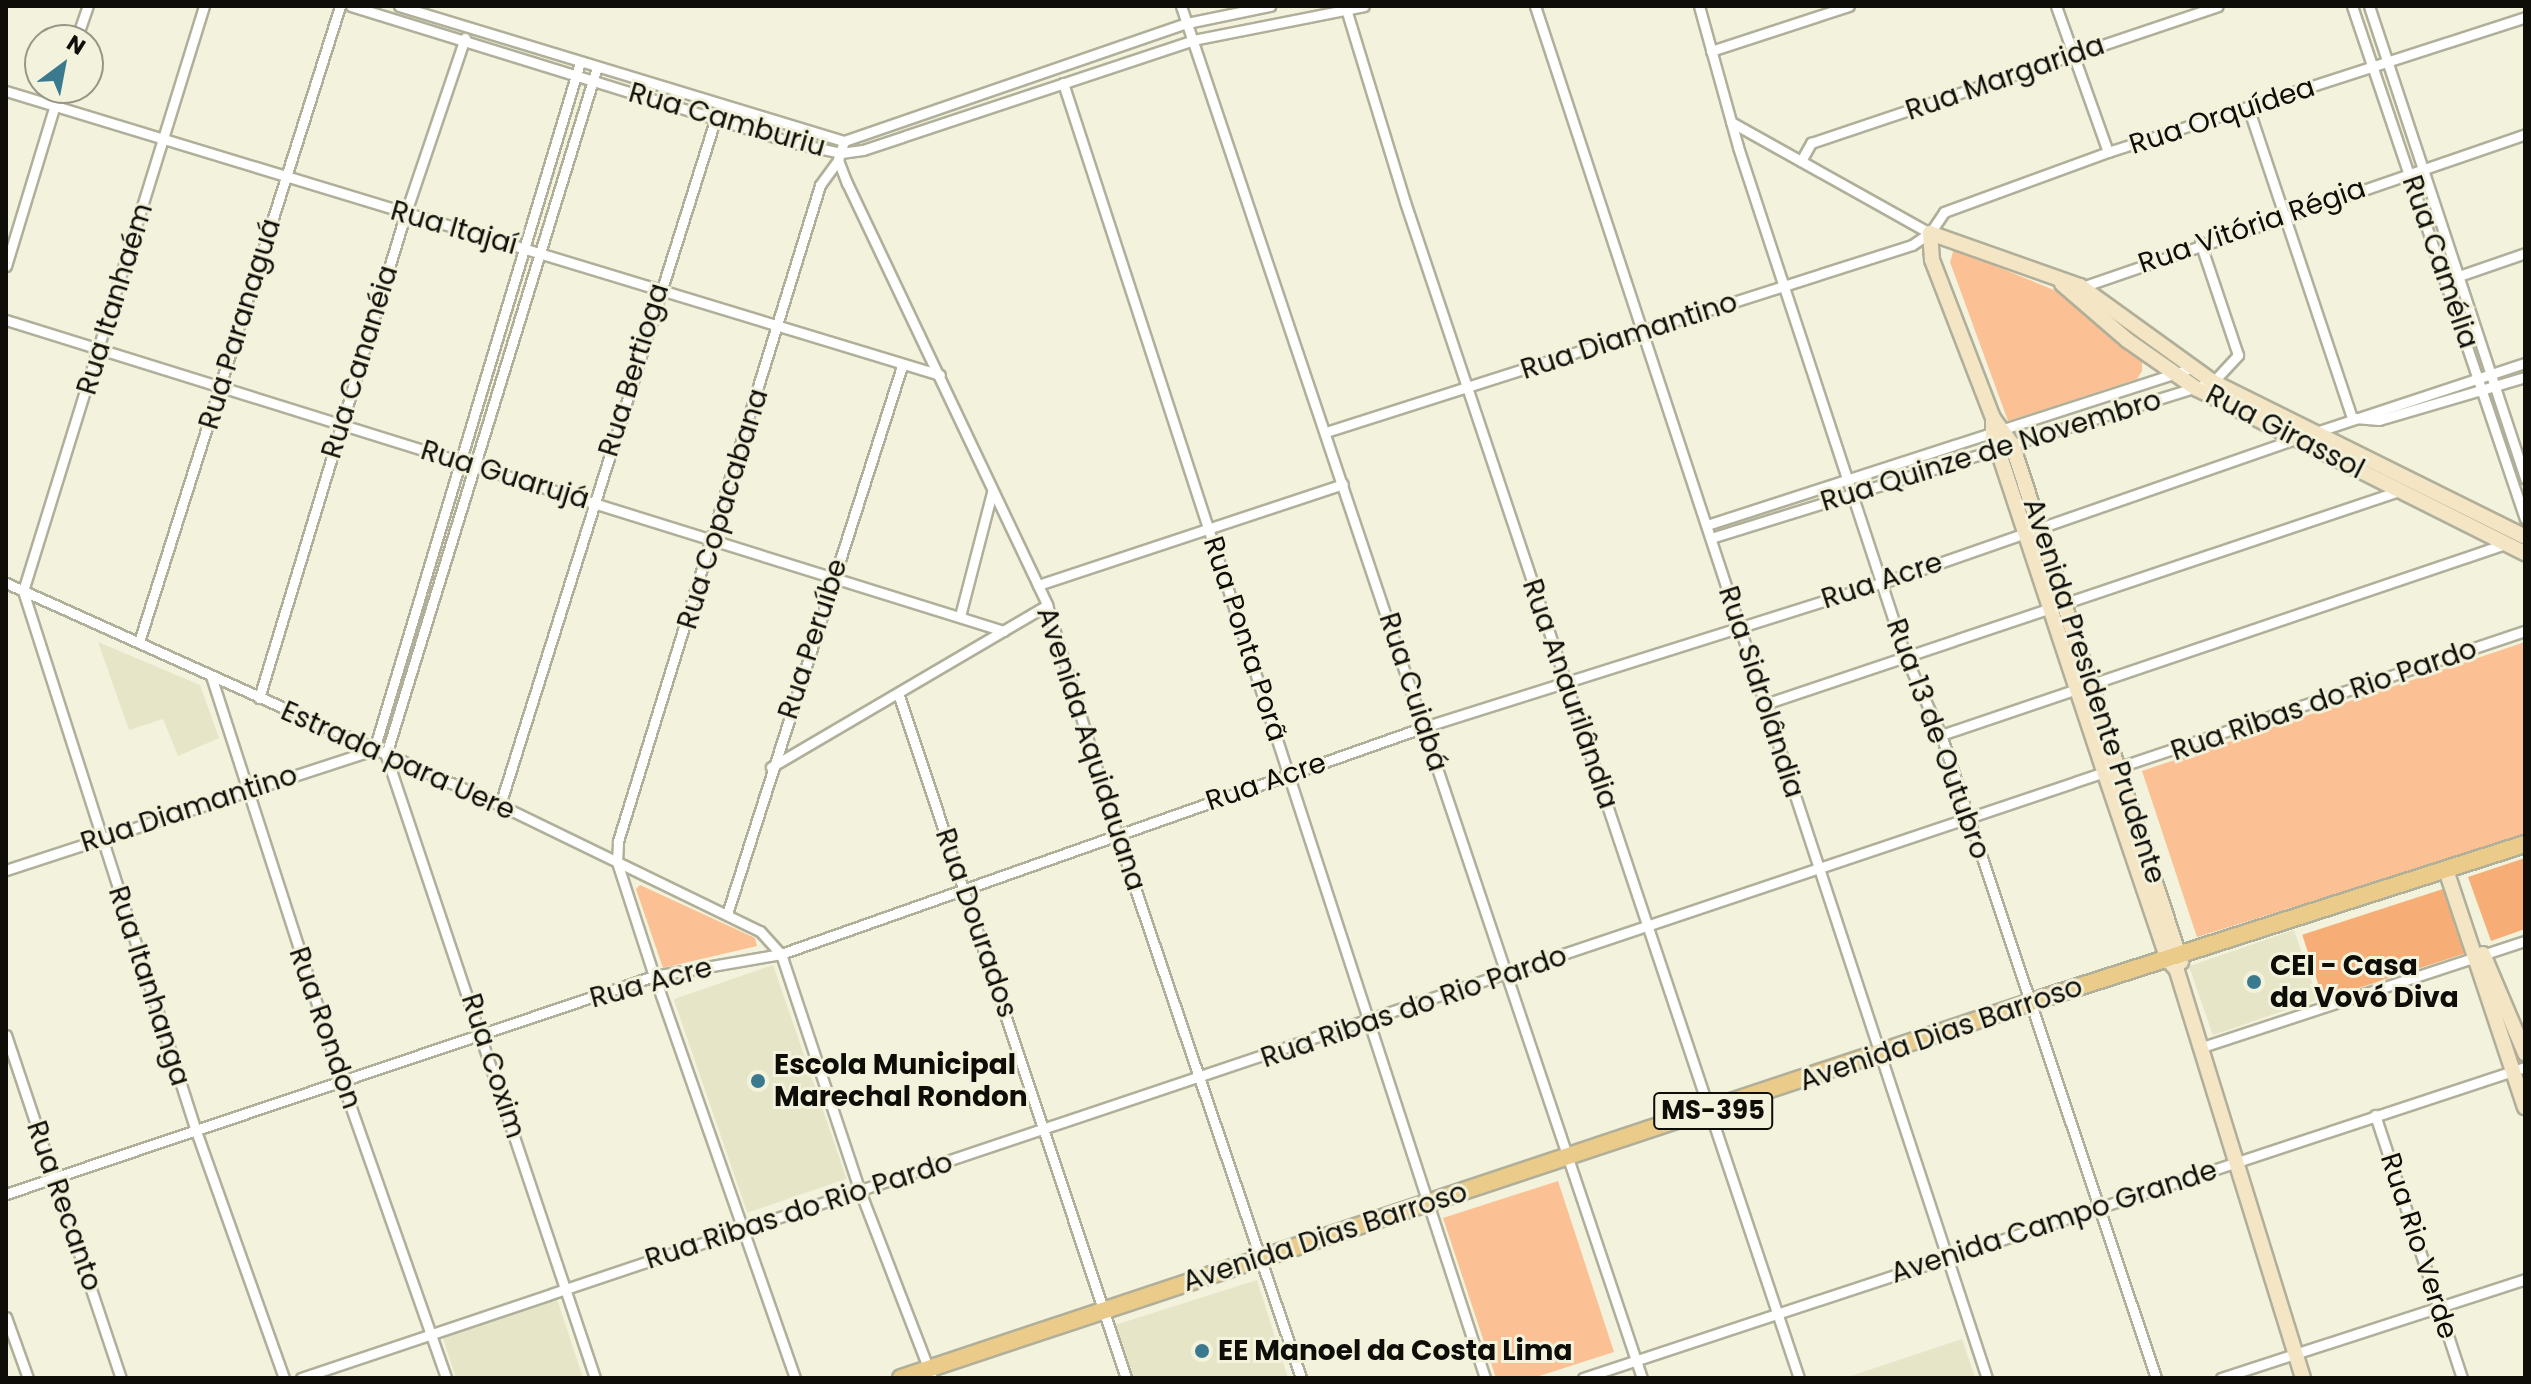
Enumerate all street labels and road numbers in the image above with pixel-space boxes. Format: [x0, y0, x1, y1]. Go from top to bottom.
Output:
street label: Rua Margarida [1901, 28, 2109, 128]
street label: Rua Orquídea [2125, 70, 2319, 162]
street label: Rua Camburiu [625, 76, 829, 164]
street label: Rua Vitória Régia [2134, 171, 2370, 281]
street label: Rua Camélia [2395, 171, 2485, 353]
street label: Rua Itajaí [387, 194, 521, 262]
street label: Rua Itanhaém [70, 199, 160, 399]
street label: Rua Paranaguá [192, 215, 288, 433]
street label: Rua Cananéia [315, 262, 405, 462]
street label: Rua Bertioga [592, 279, 676, 461]
street label: Rua Diamantino [1517, 285, 1741, 387]
street label: Rua Girassol [2200, 378, 2370, 486]
street label: Rua Quinze de Novembro [1817, 383, 2165, 519]
street label: Rua Copacabana [670, 385, 776, 633]
street label: Rua Guarujá [417, 433, 593, 517]
street label: Avenida Presidente Prudente [2016, 494, 2172, 888]
street label: Rua Ponta Porã [1196, 532, 1294, 746]
street label: Rua Acre [1817, 546, 1947, 616]
street label: Rua Peruíbe [771, 555, 855, 723]
street label: Rua Anaurilândia [1515, 575, 1625, 813]
street label: Rua Sidrolândia [1711, 582, 1811, 802]
street label: Avenida Aquidauana [1029, 603, 1153, 895]
street label: Rua Cuiabá [1372, 609, 1454, 775]
street label: Rua 13 de Outubro [1879, 614, 1997, 864]
street label: Rua Ribas do Rio Pardo [2167, 632, 2481, 768]
street label: Estrada para Uere [276, 694, 520, 828]
street label: Rua Acre [1201, 746, 1331, 818]
street label: Rua Diamantino [77, 758, 301, 860]
street label: Rua Dourados [928, 824, 1024, 1022]
street label: Rua Itanhanga [101, 882, 197, 1090]
street label: Rua Ribas do Rio Pardo [1257, 939, 1571, 1075]
street label: Rua Rondon [282, 943, 368, 1113]
street label: Rua Acre [586, 951, 716, 1015]
street label: Avenida Dias Barroso [1795, 970, 2087, 1098]
street label: Rua Coxim [454, 989, 532, 1143]
road number: MS-395 [1653, 1089, 1773, 1133]
street label: Rua Recanto [19, 1117, 109, 1295]
street label: Rua Ribas do Rio Pardo [641, 1145, 957, 1277]
street label: Rua Rio Verde [2373, 1149, 2465, 1343]
street label: Avenida Campo Grande [1887, 1153, 2221, 1291]
street label: Avenida Dias Barroso [1178, 1175, 1472, 1299]

